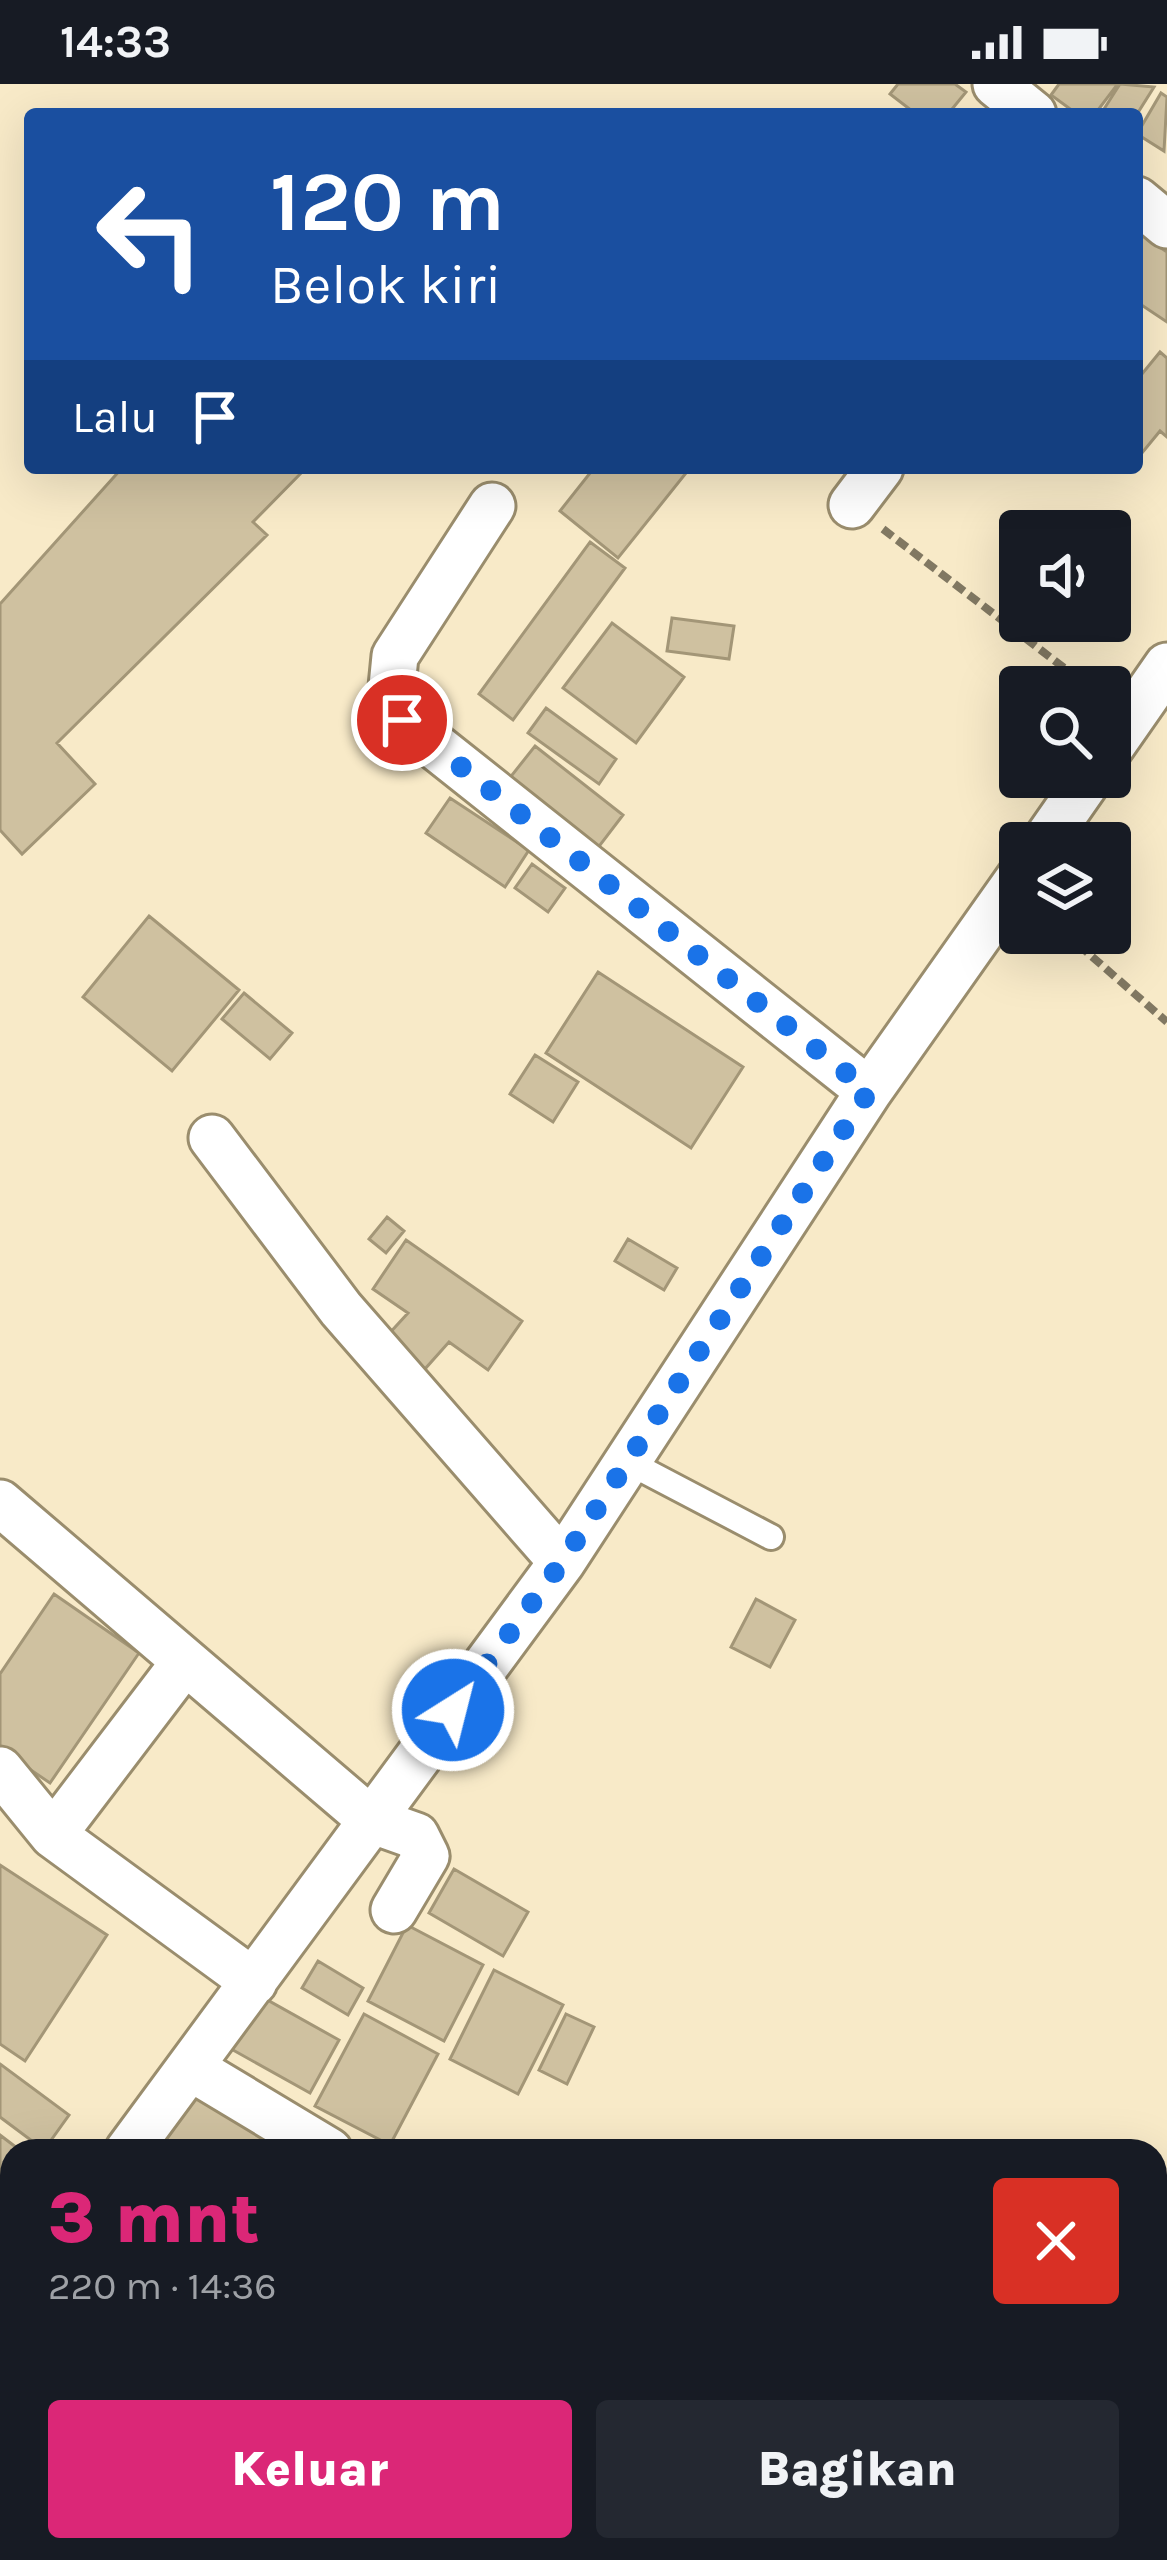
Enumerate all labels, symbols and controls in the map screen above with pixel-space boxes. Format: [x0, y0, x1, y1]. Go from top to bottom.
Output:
text: 14:33 [60, 16, 171, 68]
text: 120 m [270, 153, 505, 251]
icon: left [72, 156, 228, 312]
text: Belok kiri [270, 253, 501, 317]
icon: arrive [182, 384, 248, 450]
text: Lalu [72, 391, 158, 443]
map controls [999, 510, 1131, 954]
button: sound [999, 510, 1131, 642]
button: search [999, 666, 1131, 798]
pin [351, 669, 453, 771]
icon: arrive [369, 687, 435, 753]
button: layers [999, 822, 1131, 954]
position arrow [390, 1647, 516, 1773]
text: 3 mnt [48, 2176, 260, 2260]
button: close [993, 2178, 1119, 2304]
text: 220 m · 14:36 [48, 2263, 277, 2309]
button: Keluar [48, 2400, 572, 2538]
button: Bagikan [596, 2400, 1119, 2538]

